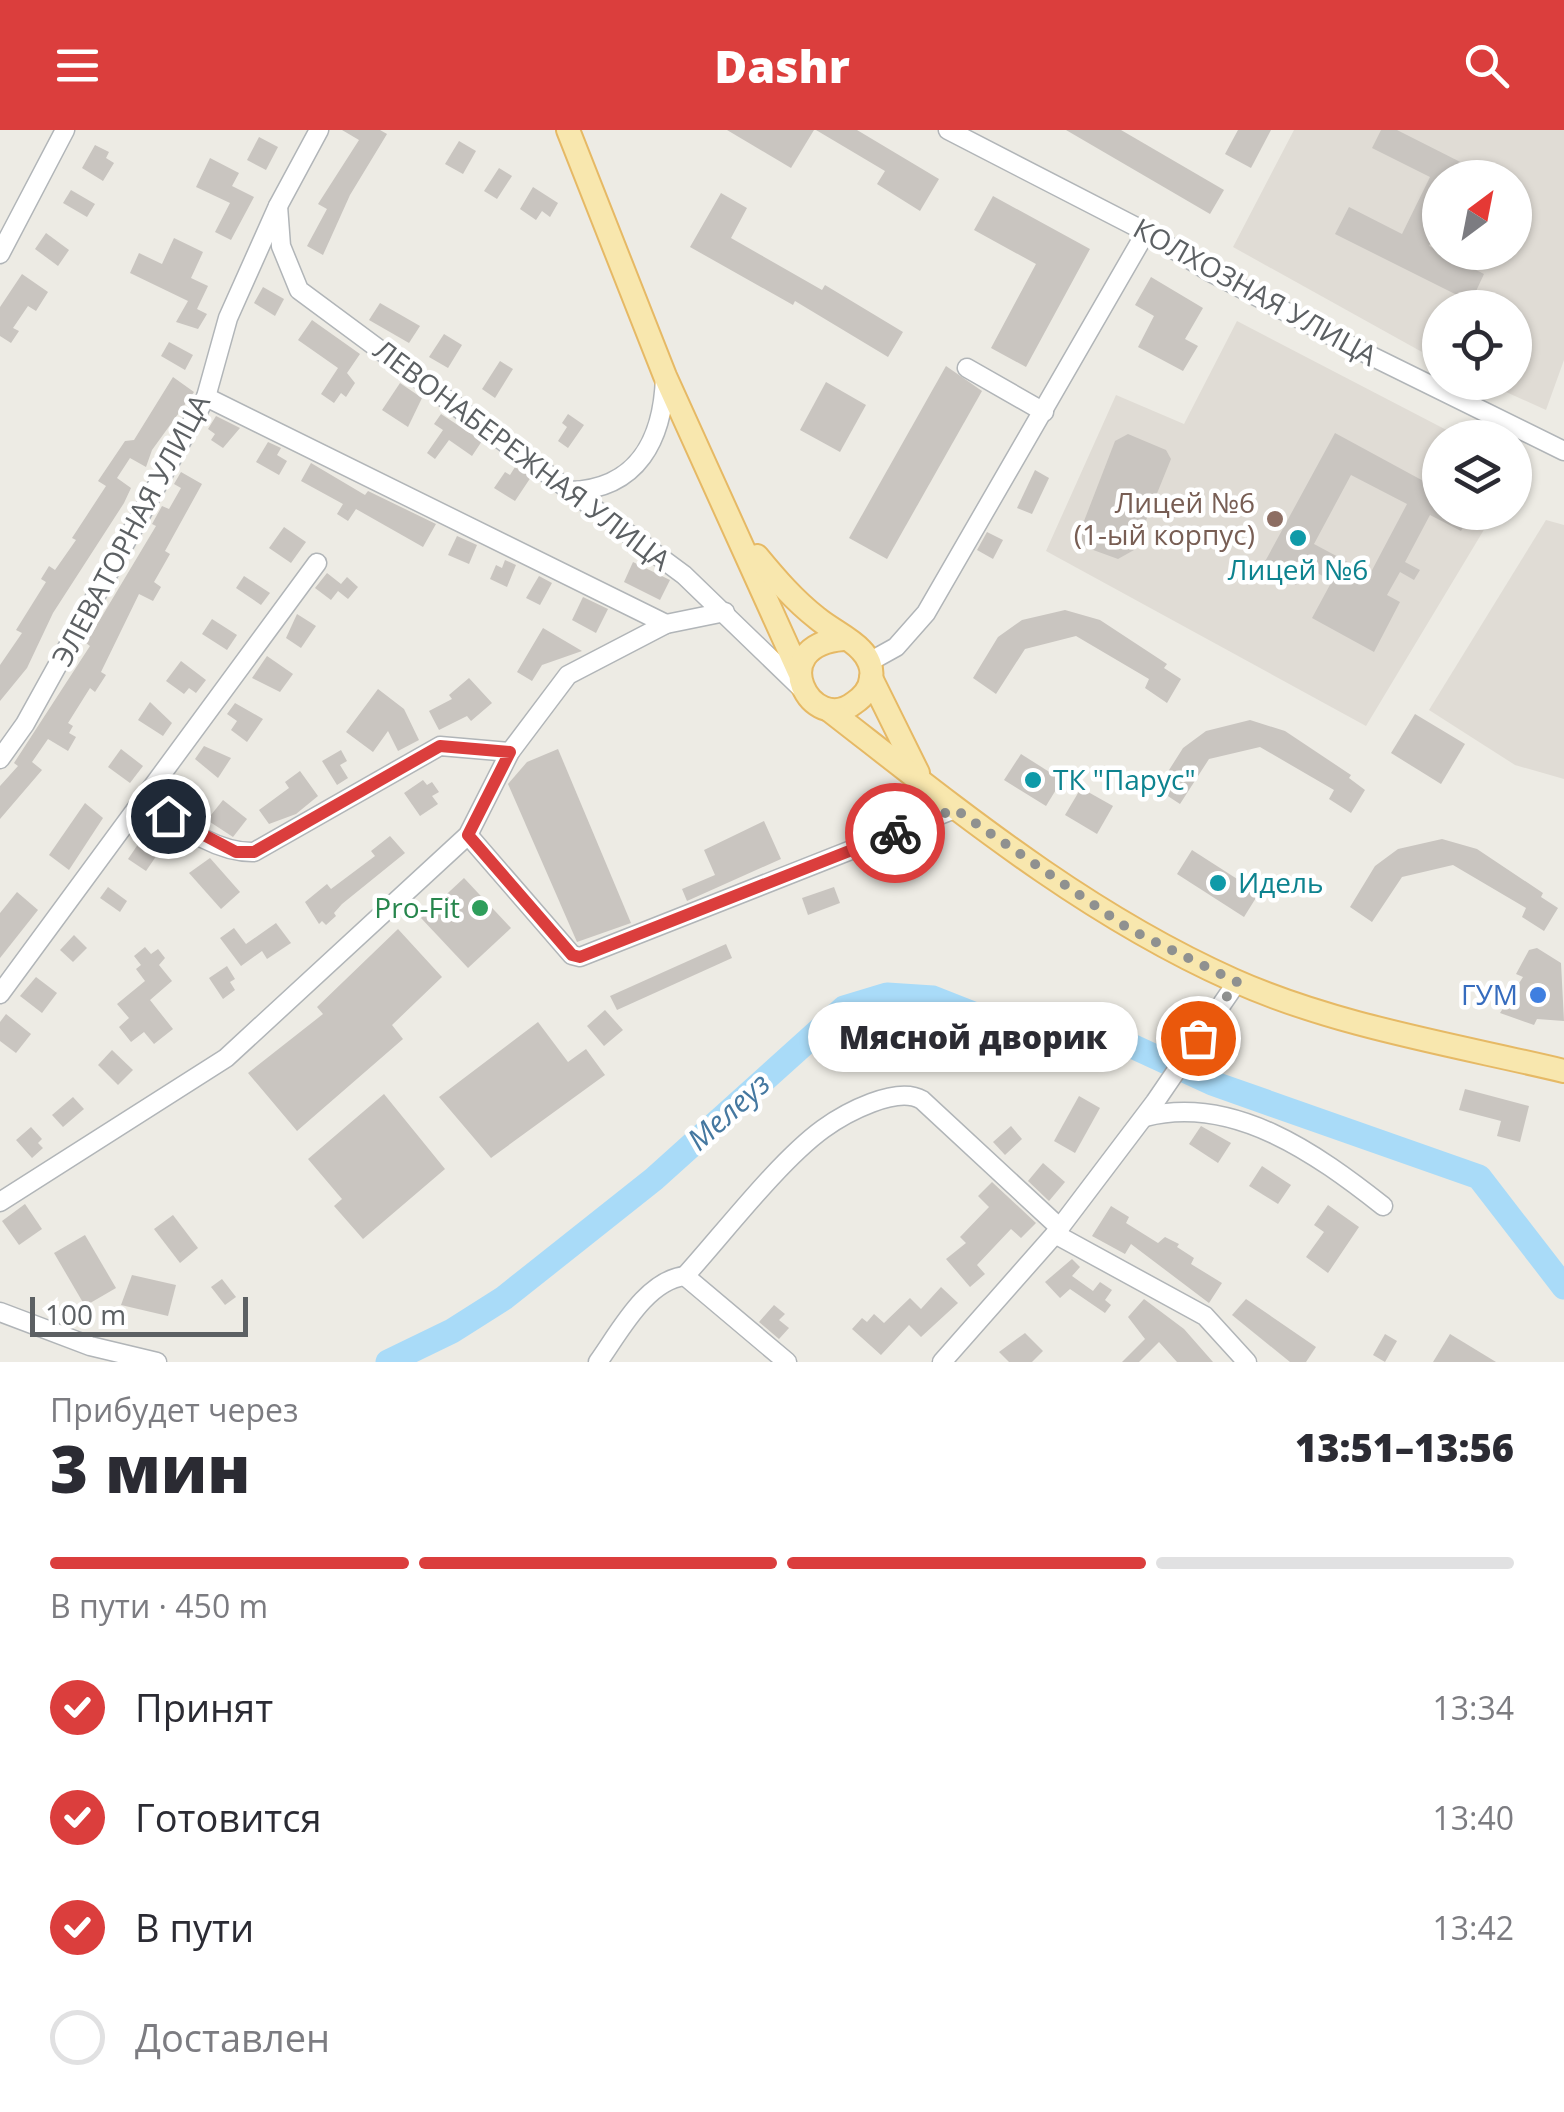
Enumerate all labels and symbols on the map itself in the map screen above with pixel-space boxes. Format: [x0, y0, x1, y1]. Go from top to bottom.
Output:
north arrow [1422, 160, 1532, 270]
street label: КОЛХОЗНАЯ УЛИЦА [1127, 208, 1384, 374]
street label: ЛЕВОНАБЕРЕЖНАЯ УЛИЦА [367, 330, 679, 578]
street label: ЭЛЕВАТОРНАЯ УЛИЦА [42, 387, 218, 672]
place label: Лицей №6 (1-ый корпус) [1074, 483, 1255, 553]
marker: Лицей №6 (1-ый корпус) [1264, 508, 1286, 530]
marker: Лицей №6 [1287, 527, 1309, 549]
place label: Лицей №6 [1228, 550, 1368, 588]
place label: ТК "Парус" [1053, 760, 1196, 798]
marker: ТК "Парус" [1022, 769, 1044, 791]
pin [126, 774, 211, 859]
courier [845, 783, 945, 883]
place label: Идель [1238, 863, 1324, 901]
marker: Идель [1207, 872, 1229, 894]
place label: Pro-Fit [374, 888, 460, 926]
marker: Pro-Fit [469, 897, 491, 919]
place label: ГУМ [1461, 975, 1518, 1013]
marker: ГУМ [1527, 984, 1549, 1006]
pin [1156, 996, 1241, 1081]
callout: Мясной дворик [808, 1003, 1138, 1073]
water label: Мелеуз [678, 1063, 778, 1159]
scale bar [30, 1292, 248, 1336]

